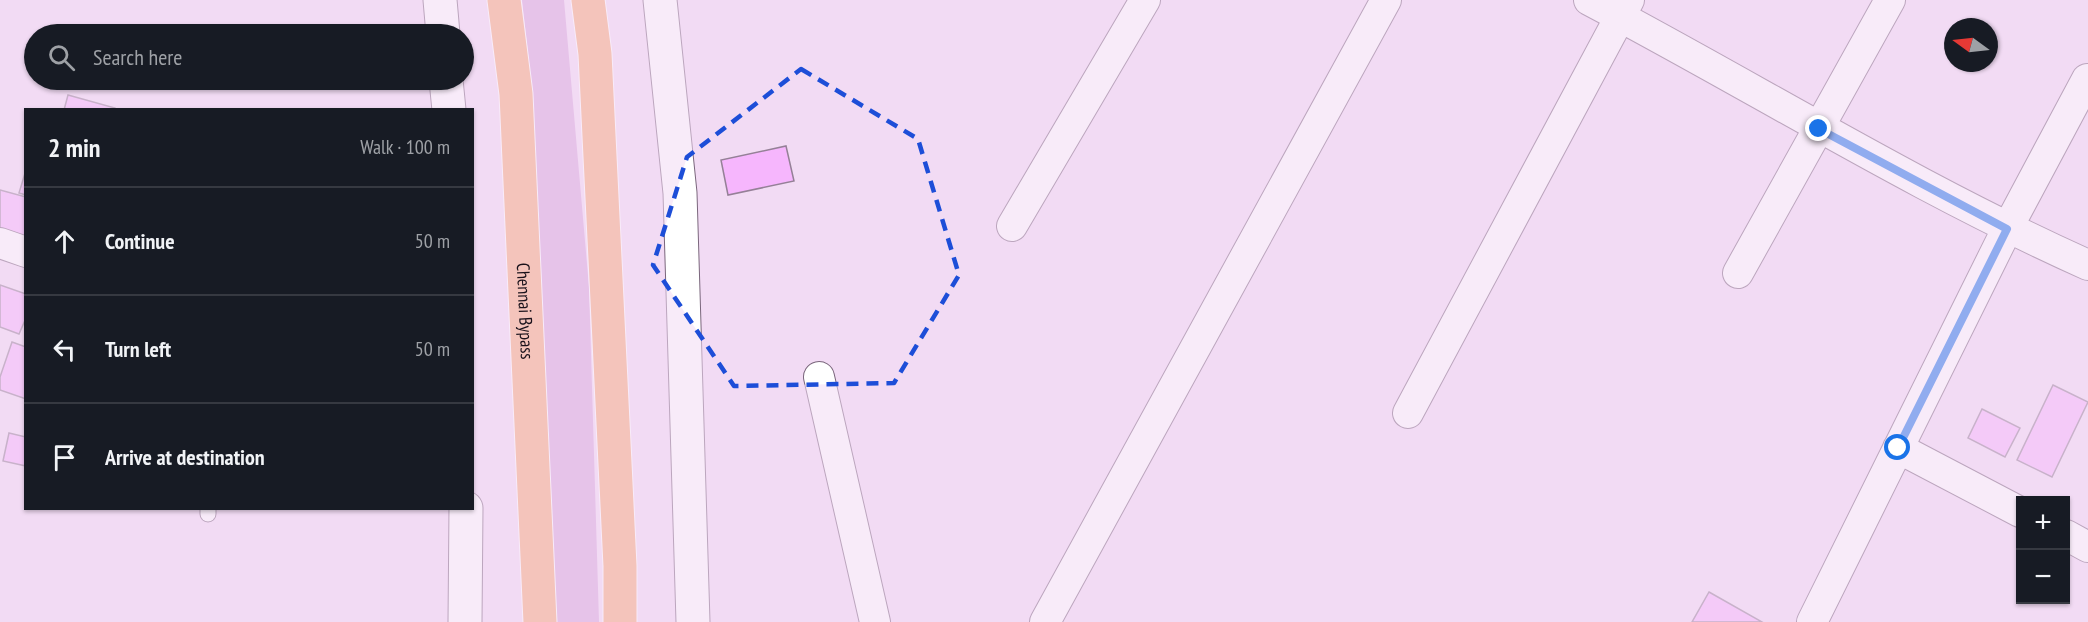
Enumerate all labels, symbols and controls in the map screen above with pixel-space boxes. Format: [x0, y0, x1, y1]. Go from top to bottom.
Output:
north arrow [1944, 18, 1998, 72]
search box [24, 24, 474, 90]
icon: search [45, 41, 78, 74]
text: Search here [93, 43, 182, 71]
route end [1805, 115, 1831, 141]
text: 2 min [48, 131, 101, 164]
text: Walk · 100 m [360, 134, 450, 160]
icon: ahead [48, 225, 81, 258]
text: Continue [105, 227, 175, 255]
text: 50 m [415, 228, 450, 254]
street label: Chennai Bypass [512, 262, 540, 360]
icon: left [48, 333, 81, 366]
text: Turn left [105, 335, 171, 363]
text: 50 m [415, 336, 450, 362]
route start [1884, 434, 1910, 460]
icon: arrive [48, 441, 81, 474]
text: Arrive at destination [105, 443, 265, 471]
map controls [2016, 496, 2070, 604]
button: + [2016, 496, 2070, 550]
button: − [2016, 550, 2070, 604]

